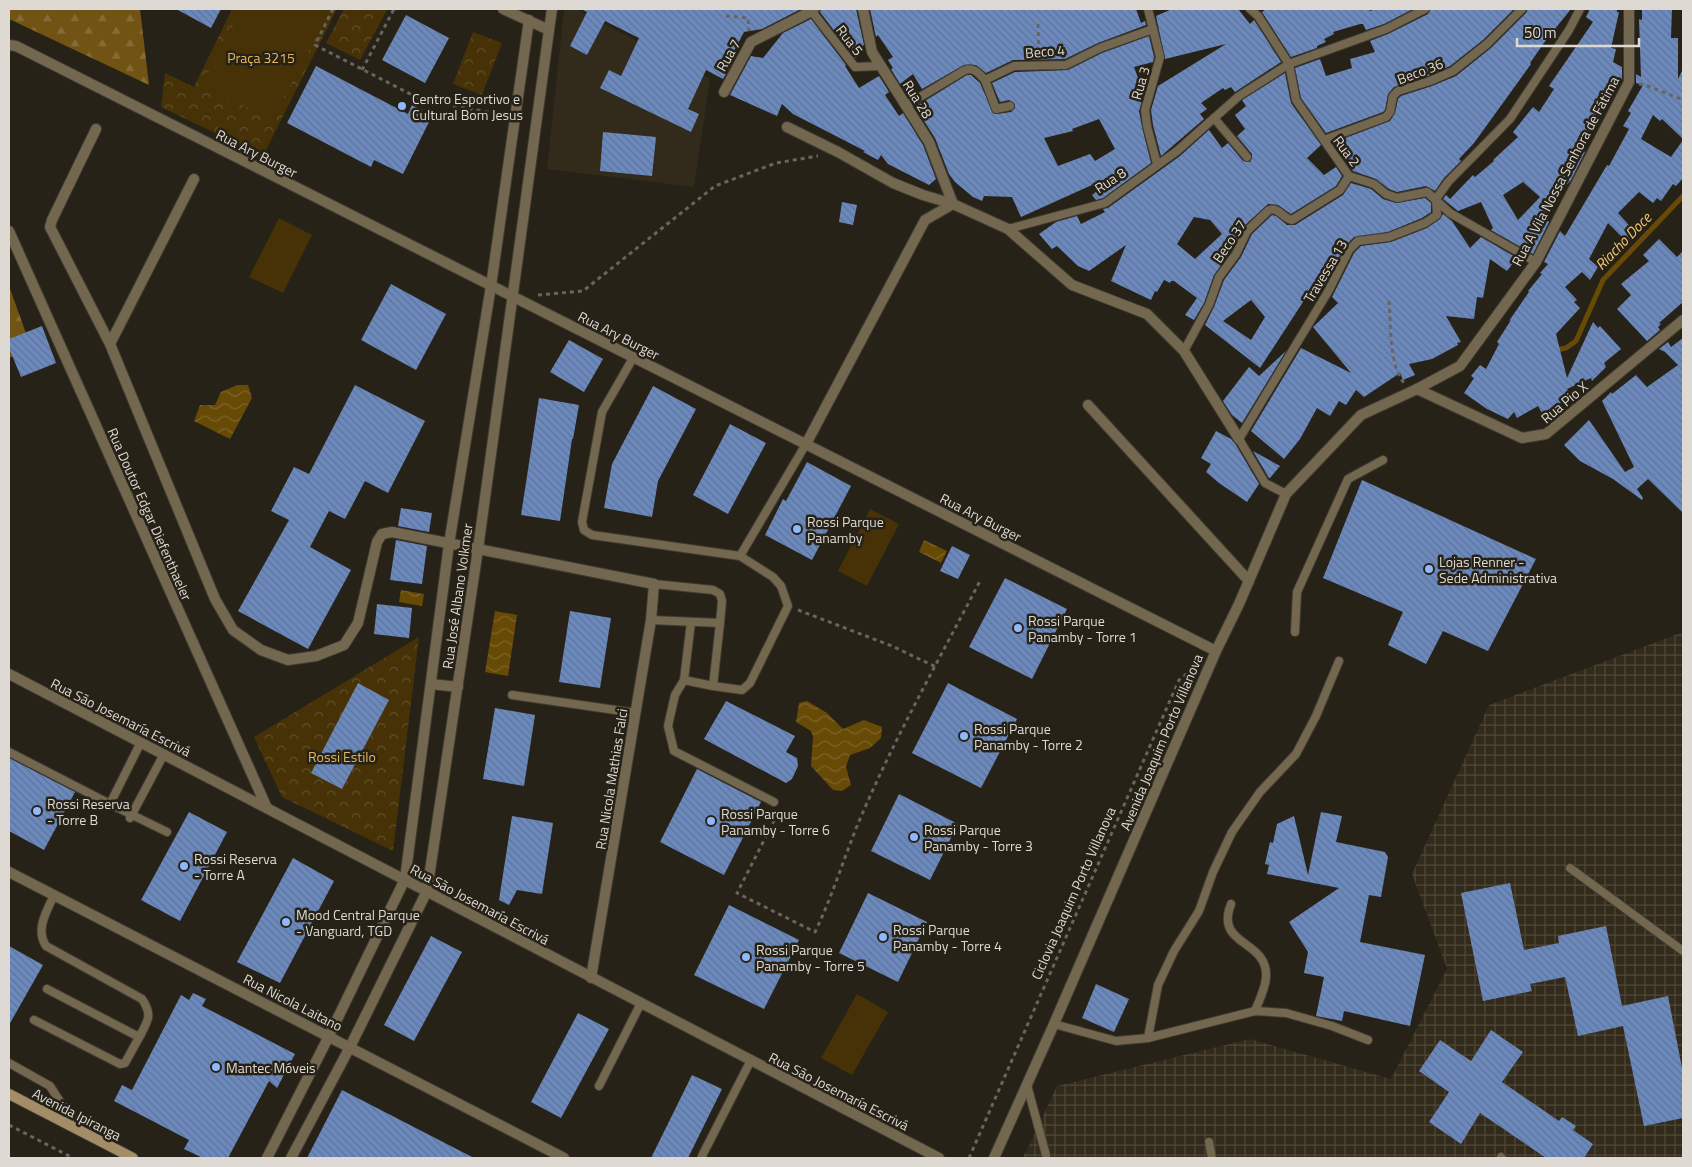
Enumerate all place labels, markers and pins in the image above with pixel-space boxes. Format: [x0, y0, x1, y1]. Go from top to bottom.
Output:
place label: Centro Esportivo e Cultural Bom Jesus [412, 88, 523, 125]
marker: Centro Esportivo e Cultural Bom Jesus [396, 100, 408, 112]
place label: Rossi Parque Panamby [807, 511, 884, 548]
marker: Rossi Parque Panamby [791, 523, 803, 535]
place label: Lojas Renner - Sede Administrativa [1439, 551, 1557, 588]
marker: Lojas Renner - Sede Administrativa [1423, 563, 1435, 575]
place label: Rossi Parque Panamby - Torre 1 [1028, 610, 1137, 647]
marker: Rossi Parque Panamby - Torre 1 [1012, 622, 1024, 634]
place label: Rossi Parque Panamby - Torre 2 [974, 718, 1083, 755]
marker: Rossi Parque Panamby - Torre 2 [958, 730, 970, 742]
place label: Rossi Reserva - Torre B [47, 793, 130, 830]
place label: Rossi Parque Panamby - Torre 6 [721, 803, 830, 840]
marker: Rossi Reserva - Torre B [31, 805, 43, 817]
marker: Rossi Parque Panamby - Torre 6 [705, 815, 717, 827]
place label: Rossi Parque Panamby - Torre 3 [924, 819, 1033, 856]
marker: Rossi Parque Panamby - Torre 3 [908, 831, 920, 843]
place label: Rossi Reserva - Torre A [194, 848, 277, 885]
marker: Rossi Reserva - Torre A [178, 860, 190, 872]
place label: Mood Central Parque - Vanguard, TGD [296, 904, 420, 941]
marker: Mood Central Parque - Vanguard, TGD [280, 916, 292, 928]
place label: Rossi Parque Panamby - Torre 4 [893, 919, 1002, 956]
marker: Rossi Parque Panamby - Torre 4 [877, 931, 889, 943]
place label: Rossi Parque Panamby - Torre 5 [756, 939, 865, 976]
marker: Rossi Parque Panamby - Torre 5 [740, 951, 752, 963]
place label: Mantec Móveis [226, 1057, 316, 1078]
marker: Mantec Móveis [210, 1061, 222, 1073]

